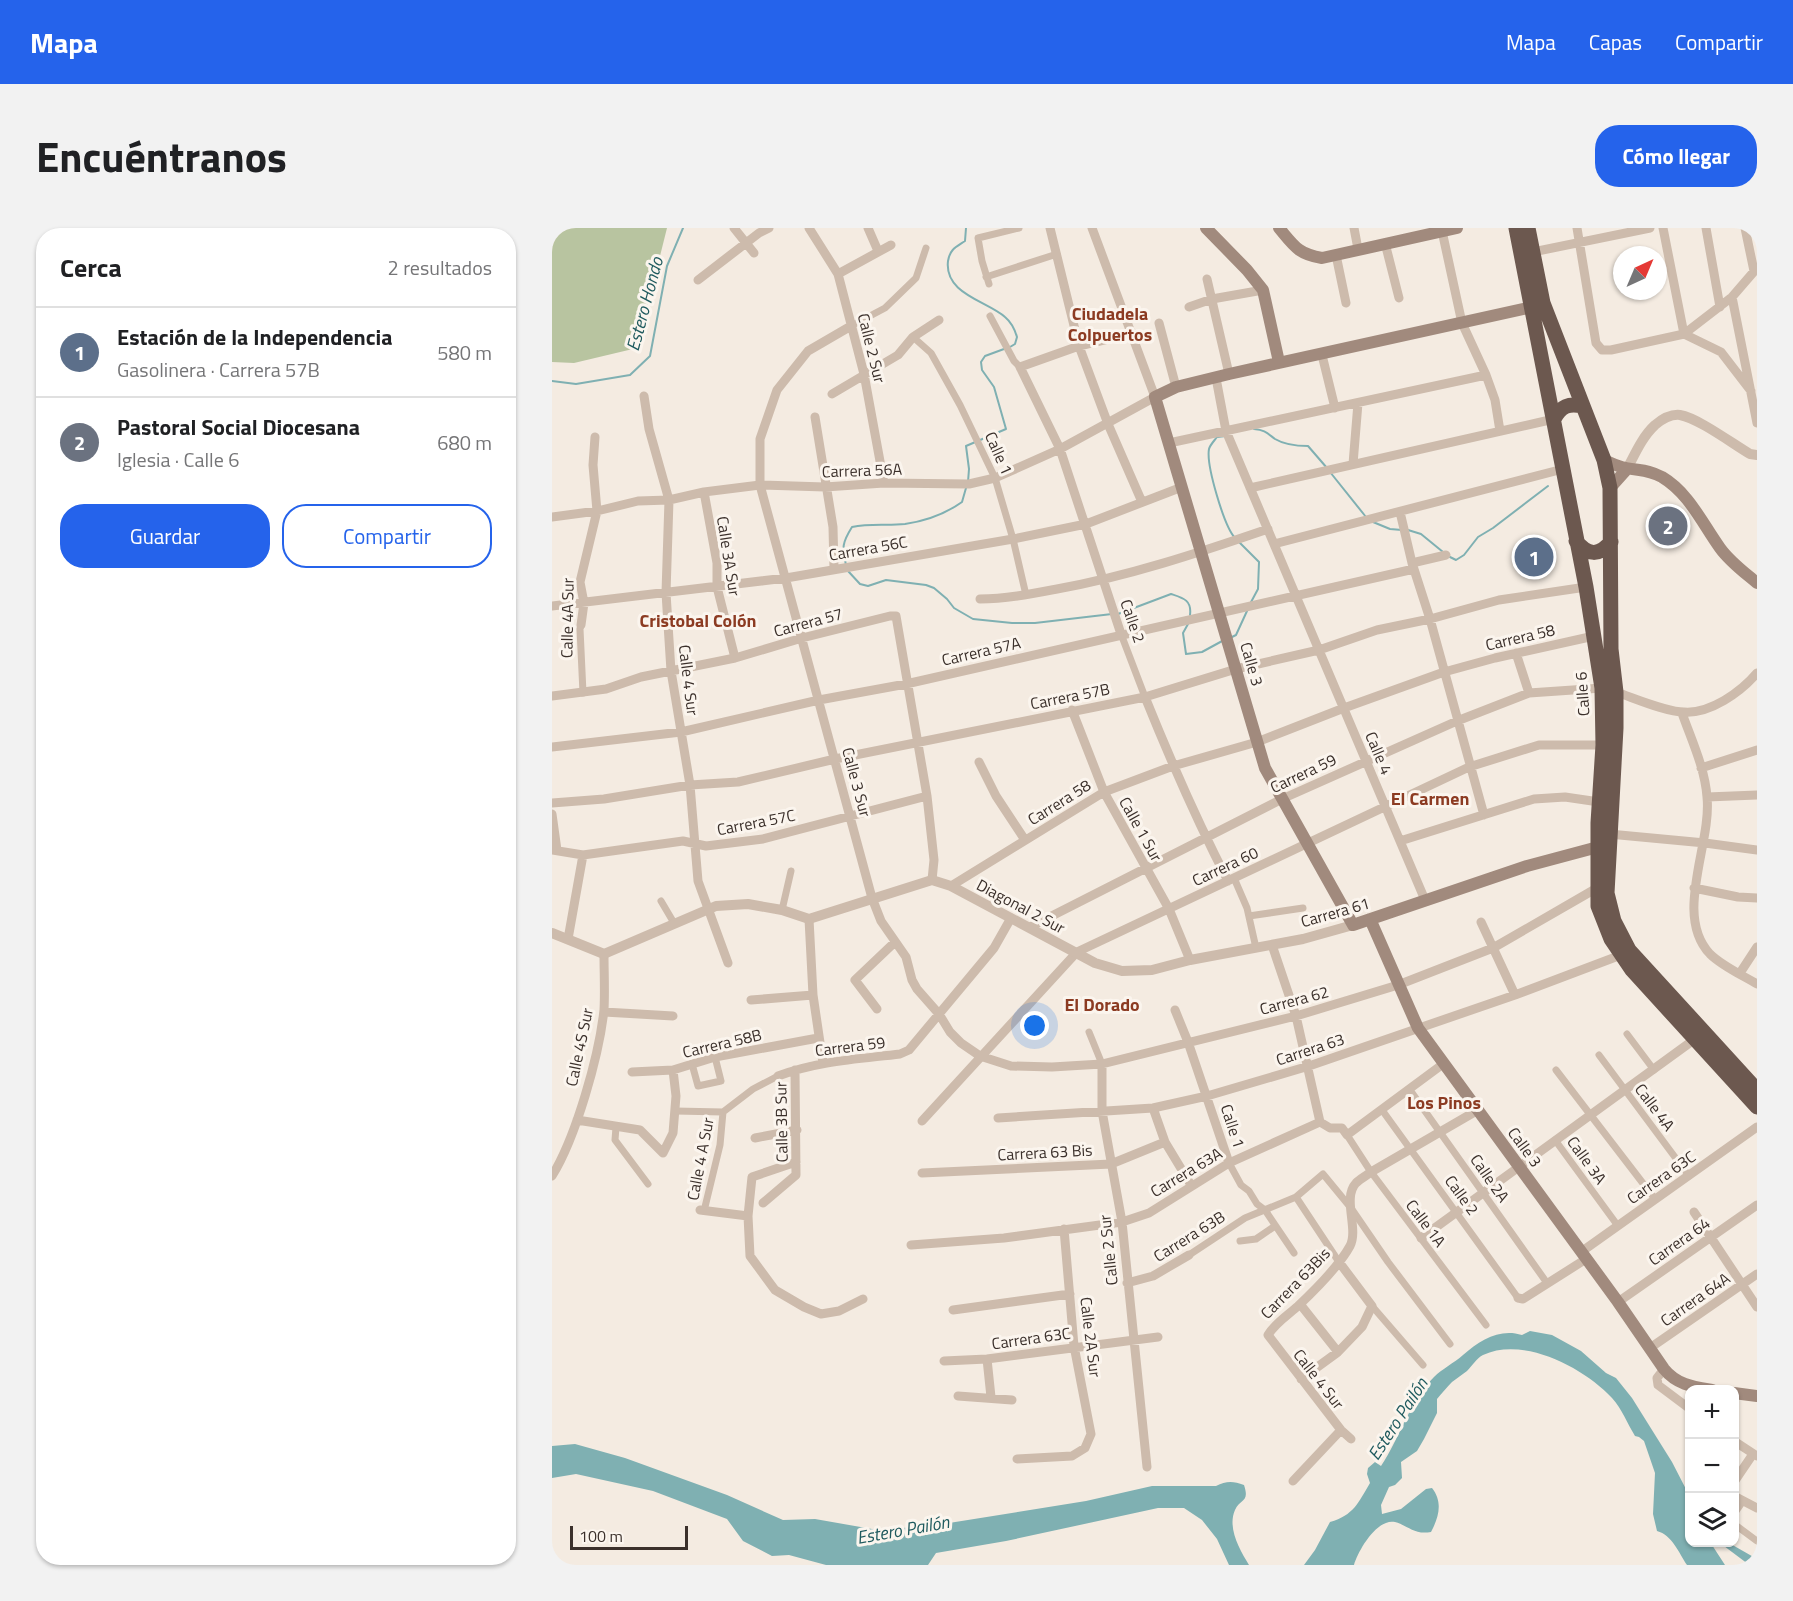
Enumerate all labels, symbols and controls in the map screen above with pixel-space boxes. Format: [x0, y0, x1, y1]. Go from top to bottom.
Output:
text: Mapa [30, 21, 98, 64]
text: Mapa [1506, 26, 1556, 58]
text: Capas [1589, 26, 1642, 58]
text: Compartir [1675, 26, 1763, 58]
text: Encuéntranos [36, 124, 287, 188]
button: Cómo llegar [1595, 125, 1757, 187]
north arrow [1613, 246, 1667, 300]
text: Cerca [60, 248, 122, 287]
text: 2 resultados [388, 252, 492, 283]
water label: Estero Hondo [619, 253, 670, 354]
district label: Ciudadela Colpuertos [1068, 300, 1152, 348]
street label: Calle 2 Sur [852, 311, 892, 386]
text: Estación de la Independencia [117, 320, 393, 354]
text: 1 [74, 337, 85, 368]
text: 580 m [437, 337, 492, 368]
text: Gasolinera · Carrera 57B [117, 354, 320, 385]
text: Pastoral Social Diocesana [117, 410, 360, 444]
text: 2 [74, 427, 85, 458]
text: 680 m [437, 427, 492, 458]
street label: Calle 1 [979, 428, 1019, 478]
text: Iglesia · Calle 6 [117, 444, 239, 475]
street label: Carrera 56A [821, 457, 903, 483]
button: Guardar [60, 504, 270, 568]
button: Compartir [282, 504, 492, 568]
pin: 2 [1648, 504, 1688, 548]
street label: Calle 3A Sur [711, 514, 747, 598]
street label: Carrera 56C [827, 529, 909, 567]
pin: 1 [1514, 534, 1554, 580]
street label: Calle 4A Sur [554, 577, 580, 658]
street label: Calle 2 [1114, 596, 1152, 646]
street label: Carrera 57 [771, 601, 845, 643]
district label: Cristobal Colón [639, 607, 757, 634]
street label: Carrera 58 [1483, 617, 1557, 657]
street label: Carrera 57A [939, 630, 1023, 672]
street label: Calle 3 [1234, 639, 1270, 689]
street label: Calle 4 Sur [673, 643, 705, 717]
street label: Calle 6 [1568, 671, 1596, 717]
street label: Carrera 57B [1028, 677, 1112, 715]
street label: Calle 4 [1359, 728, 1399, 778]
street label: Calle 3 Sur [836, 745, 878, 820]
street label: Carrera 59 [1266, 747, 1340, 799]
street label: Carrera 58 [1023, 773, 1095, 831]
district label: El Carmen [1391, 785, 1469, 812]
street label: Calle 1 Sur [1113, 792, 1169, 866]
street label: Carrera 57C [715, 803, 798, 841]
street label: Carrera 60 [1188, 840, 1262, 892]
street label: Diagonal 2 Sur [972, 873, 1070, 940]
street label: Carrera 61 [1298, 891, 1372, 933]
street label: Carrera 62 [1257, 979, 1331, 1021]
district label: El Dorado [1064, 991, 1140, 1018]
street label: Calle 4S Sur [559, 1005, 599, 1088]
your location [1020, 1011, 1049, 1040]
street label: Carrera 58B [680, 1022, 764, 1064]
street label: Carrera 63 [1273, 1027, 1347, 1071]
street label: Carrera 59 [813, 1030, 887, 1062]
street label: Calle 4A [1629, 1078, 1681, 1136]
street label: Calle 3B Sur [768, 1081, 794, 1163]
district label: Los Pinos [1407, 1089, 1481, 1116]
street label: Calle 1 [1215, 1101, 1251, 1151]
street label: Calle 4 A Sur [680, 1115, 720, 1202]
street label: Calle 3 [1502, 1122, 1548, 1172]
street label: Calle 3A [1561, 1131, 1613, 1189]
street label: Carrera 63 Bis [997, 1138, 1093, 1166]
street label: Carrera 63A [1145, 1141, 1227, 1203]
street label: Carrera 63C [1622, 1144, 1701, 1210]
street label: Calle 2A [1465, 1149, 1516, 1207]
street label: Calle 2 [1439, 1170, 1485, 1220]
street label: Calle 1A [1400, 1194, 1452, 1252]
street label: Carrera 63B [1148, 1204, 1230, 1268]
street label: Carrera 64 [1643, 1211, 1715, 1271]
street label: Calle 2 Sur [1092, 1213, 1124, 1287]
street label: Carrera 63Bis [1255, 1242, 1335, 1324]
street label: Carrera 64A [1655, 1266, 1735, 1332]
street label: Calle 2A Sur [1074, 1296, 1108, 1379]
street label: Carrera 63C [990, 1321, 1072, 1355]
street label: Calle 4 Sur [1288, 1344, 1351, 1415]
water label: Estero Pailón [1361, 1371, 1435, 1465]
map controls [1685, 1385, 1739, 1547]
button: + [1685, 1385, 1739, 1439]
button: − [1685, 1439, 1739, 1493]
button: layers [1685, 1493, 1739, 1547]
water label: Estero Pailón [855, 1508, 952, 1551]
scale bar [570, 1523, 688, 1550]
text: 100 m [579, 1524, 623, 1548]

